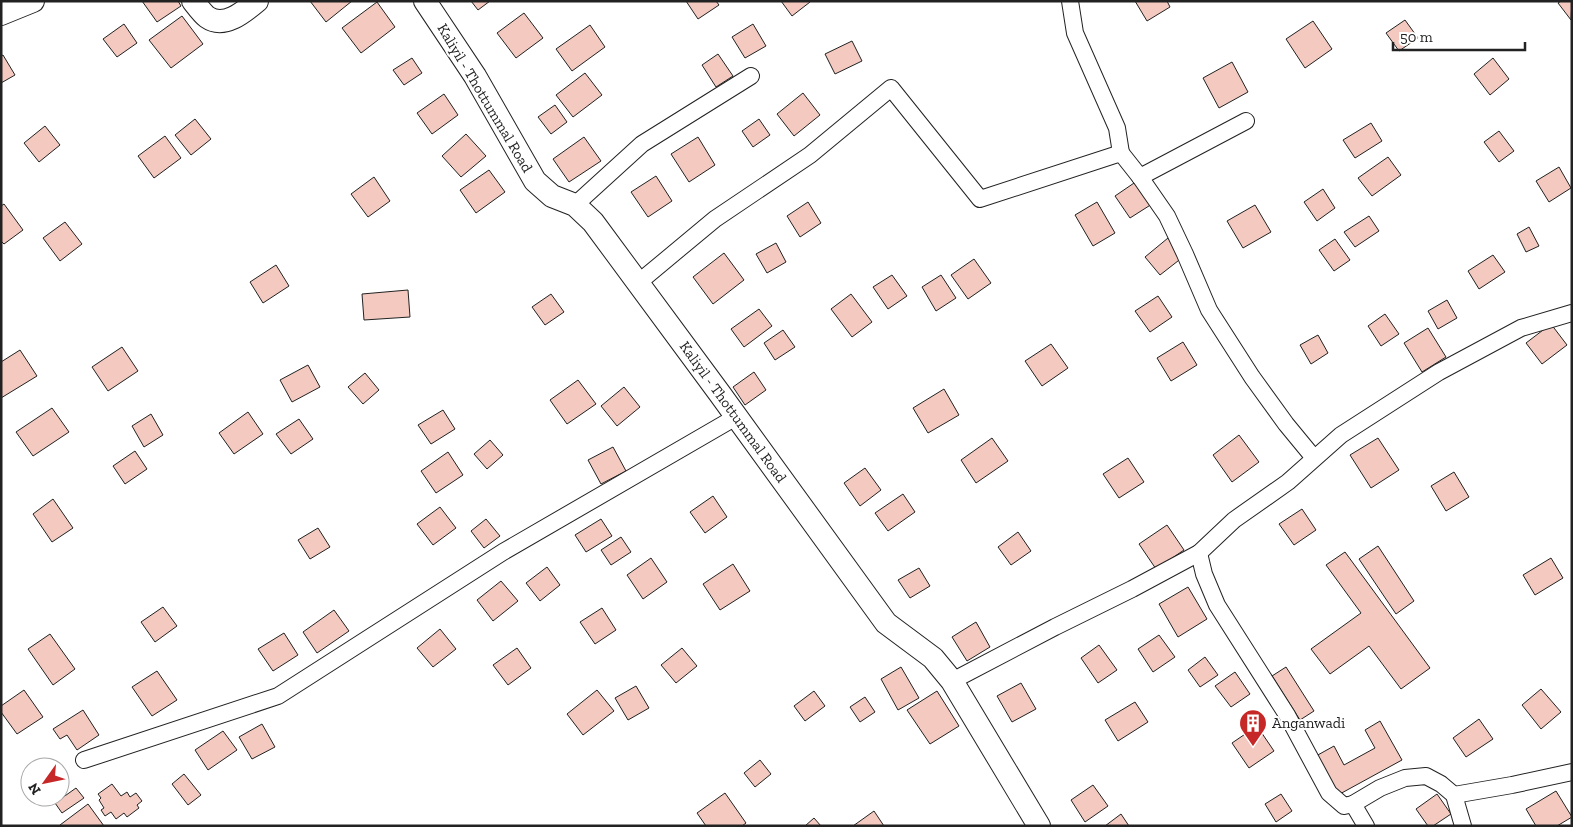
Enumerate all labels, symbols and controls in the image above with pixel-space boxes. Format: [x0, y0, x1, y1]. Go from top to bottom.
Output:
street label: Kaliyil - Thottummal Road [433, 20, 537, 176]
scale bar [1393, 20, 1526, 52]
text: 50 m [1400, 28, 1433, 46]
street label: Kaliyil - Thottummal Road [676, 338, 791, 487]
building icon: Anganwadi [1238, 708, 1268, 747]
place label: Anganwadi [1272, 714, 1345, 732]
north arrow [20, 757, 70, 807]
text: N [24, 779, 45, 798]

